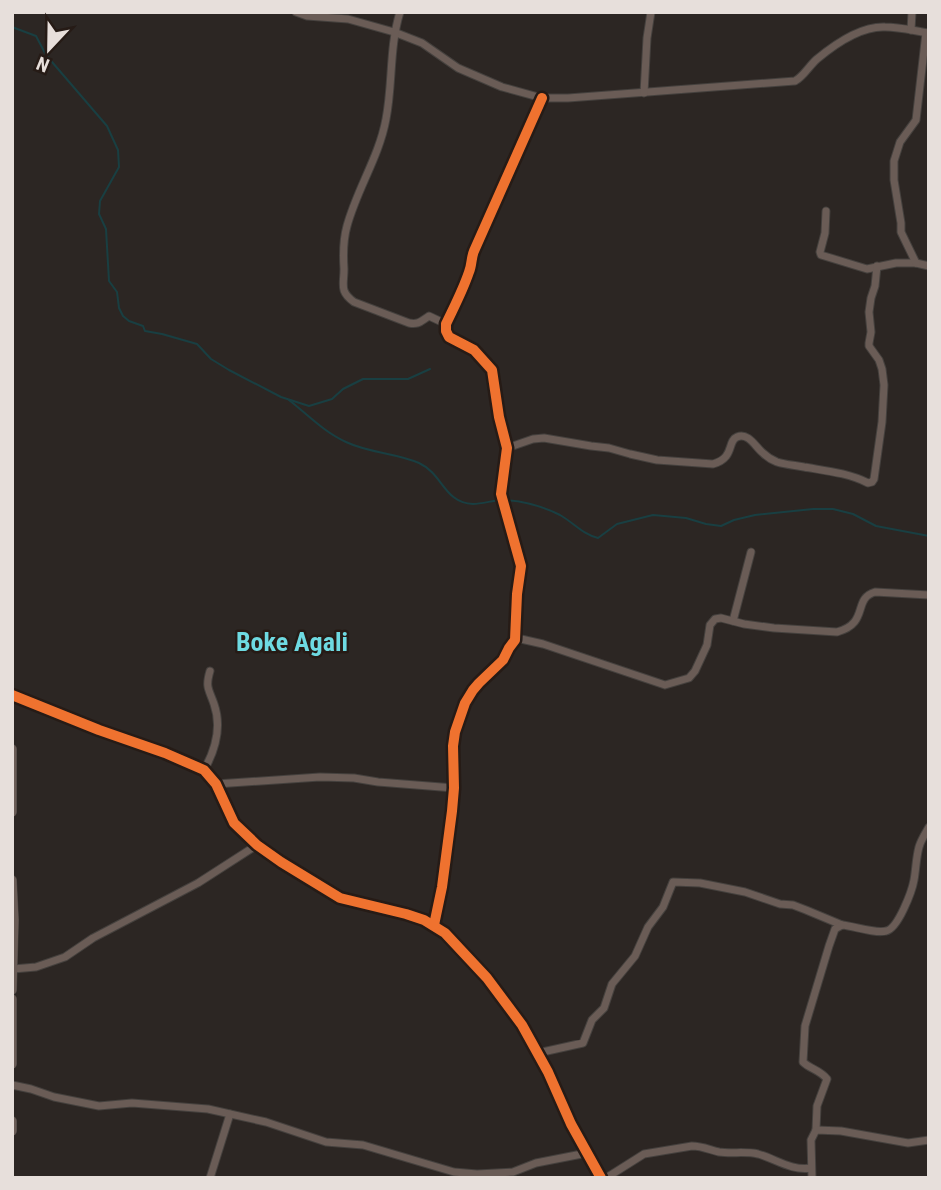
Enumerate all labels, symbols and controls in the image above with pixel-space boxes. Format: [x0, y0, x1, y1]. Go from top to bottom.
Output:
north arrow [14, 14, 84, 84]
text: N [33, 51, 53, 77]
district label: Boke Agali [236, 627, 348, 657]

